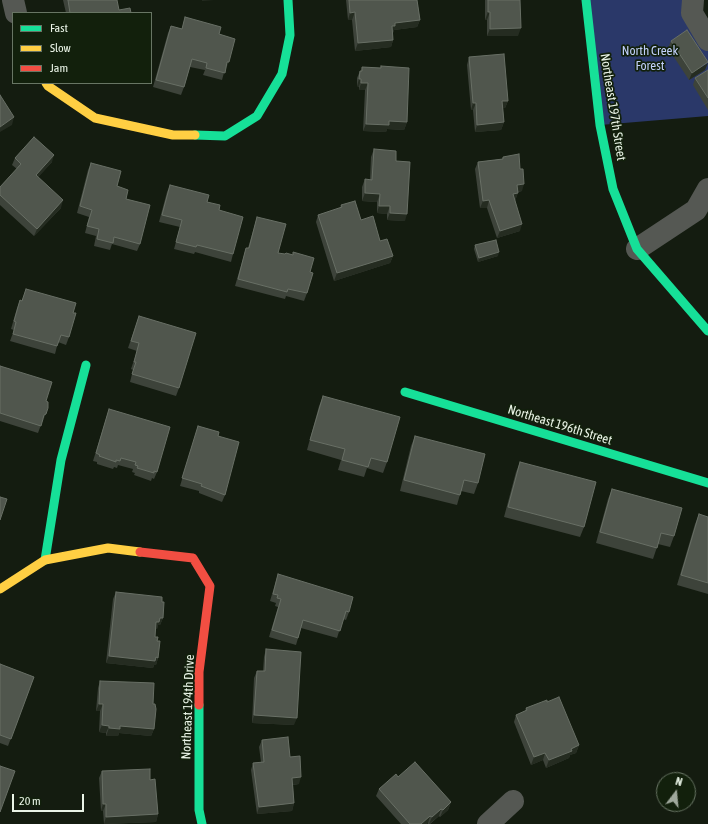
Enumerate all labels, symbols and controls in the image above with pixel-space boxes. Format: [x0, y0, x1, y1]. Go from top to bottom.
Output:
legend [12, 12, 152, 84]
text: Fast [50, 21, 68, 35]
text: Slow [50, 41, 71, 55]
park label: North Creek Forest [622, 43, 678, 74]
street label: Northeast 197th Street [597, 52, 629, 162]
text: Jam [50, 61, 68, 75]
street label: Northeast 196th Street [506, 402, 614, 448]
street label: Northeast 194th Drive [178, 654, 198, 760]
north arrow [656, 772, 696, 812]
text: N [674, 775, 684, 788]
scale bar [14, 786, 86, 812]
text: 20 m [19, 794, 41, 808]

